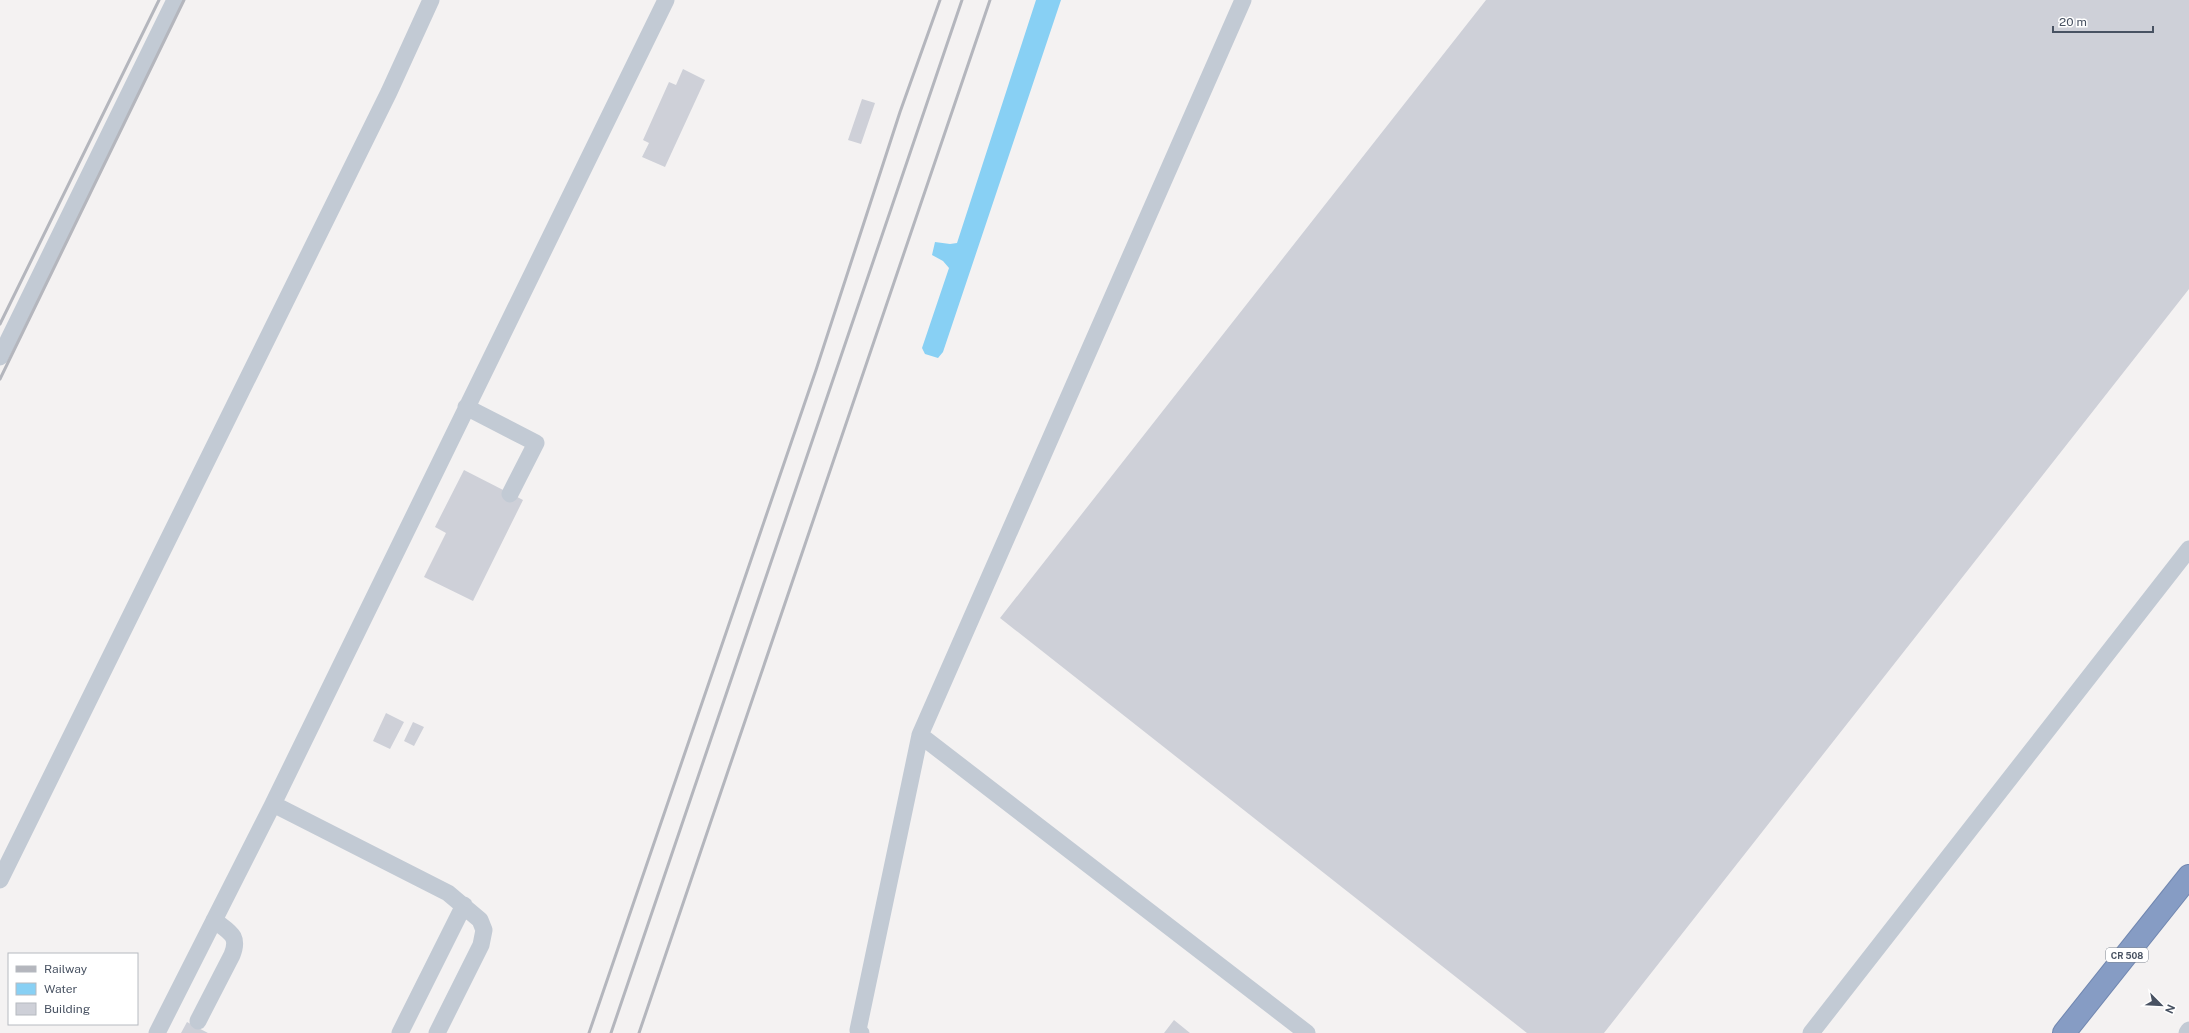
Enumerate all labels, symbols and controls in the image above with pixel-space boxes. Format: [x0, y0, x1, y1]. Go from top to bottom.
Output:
scale bar [2053, 8, 2153, 34]
text: 20 m [2059, 15, 2087, 29]
road number: CR 508 [2106, 948, 2148, 962]
legend [8, 953, 138, 1025]
text: Railway [44, 962, 88, 976]
text: Water [44, 982, 78, 996]
north arrow [2141, 985, 2181, 1025]
text: Building [44, 1002, 90, 1016]
text: N [2163, 1003, 2177, 1015]

